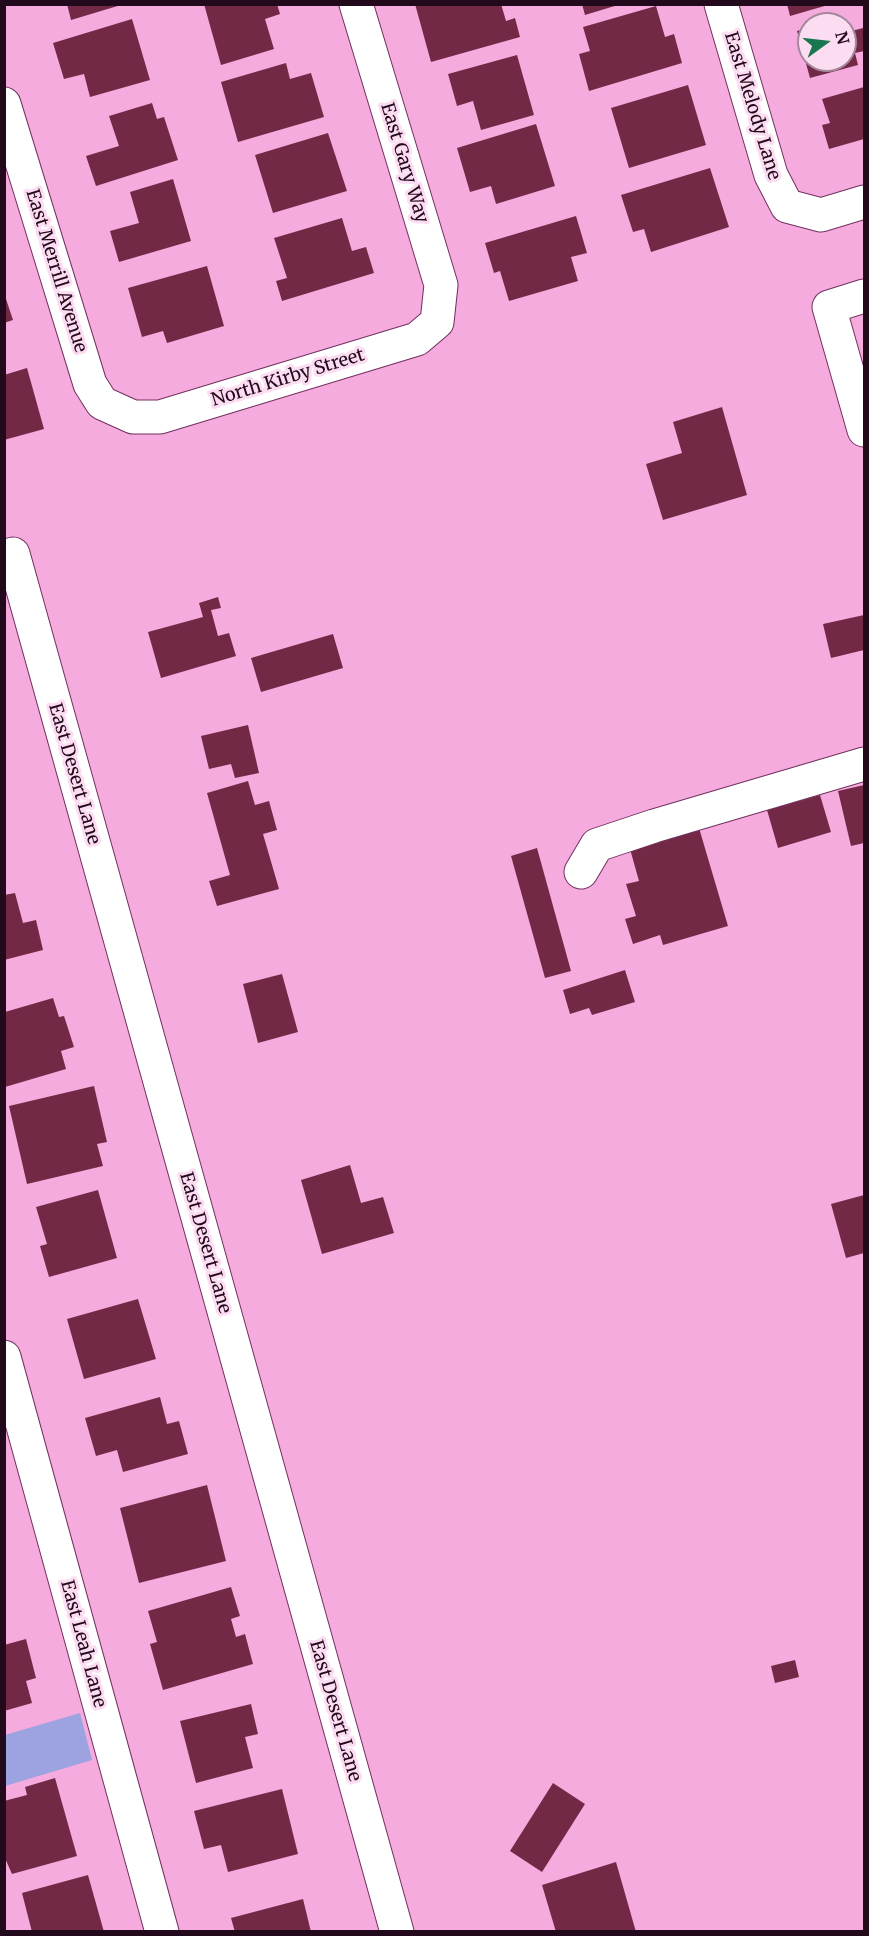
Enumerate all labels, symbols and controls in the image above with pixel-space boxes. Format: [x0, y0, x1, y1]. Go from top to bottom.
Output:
north arrow [797, 12, 857, 72]
street label: East Melody Lane [719, 29, 785, 183]
text: N [831, 29, 854, 47]
street label: East Gary Way [375, 100, 433, 226]
street label: East Merrill Avenue [21, 187, 91, 355]
street label: North Kirby Street [209, 344, 367, 412]
street label: East Desert Lane [44, 701, 104, 847]
street label: East Desert Lane [175, 1170, 235, 1316]
street label: East Leah Lane [56, 1578, 110, 1710]
street label: East Desert Lane [305, 1638, 365, 1784]

